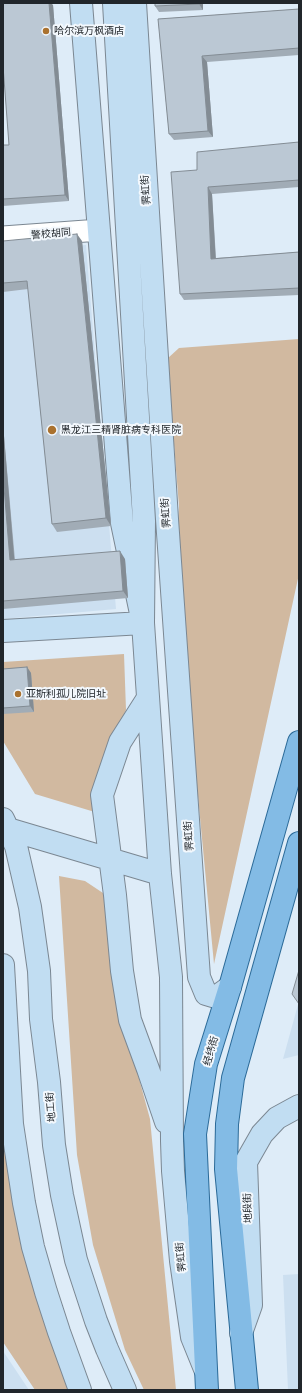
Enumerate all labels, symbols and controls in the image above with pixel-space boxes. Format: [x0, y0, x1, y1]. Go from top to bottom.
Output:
place label: 哈尔滨万枫酒店 [54, 25, 124, 37]
marker: 哈尔滨万枫酒店 [41, 26, 51, 36]
street label: 霁虹街 [139, 175, 153, 205]
street label: 警校胡同 [31, 226, 71, 242]
marker: 黑龙江三精肾脏病专科医院 [46, 424, 58, 436]
place label: 黑龙江三精肾脏病专科医院 [61, 424, 181, 436]
street label: 霁虹街 [159, 498, 173, 528]
place label: 亚斯利孤儿院旧址 [26, 688, 106, 700]
marker: 亚斯利孤儿院旧址 [13, 689, 23, 699]
street label: 霁虹街 [182, 821, 196, 851]
street label: 经纬街 [201, 1035, 221, 1067]
street label: 地工街 [44, 1092, 58, 1122]
street label: 地段街 [241, 1193, 255, 1223]
street label: 霁虹街 [173, 1241, 189, 1273]

